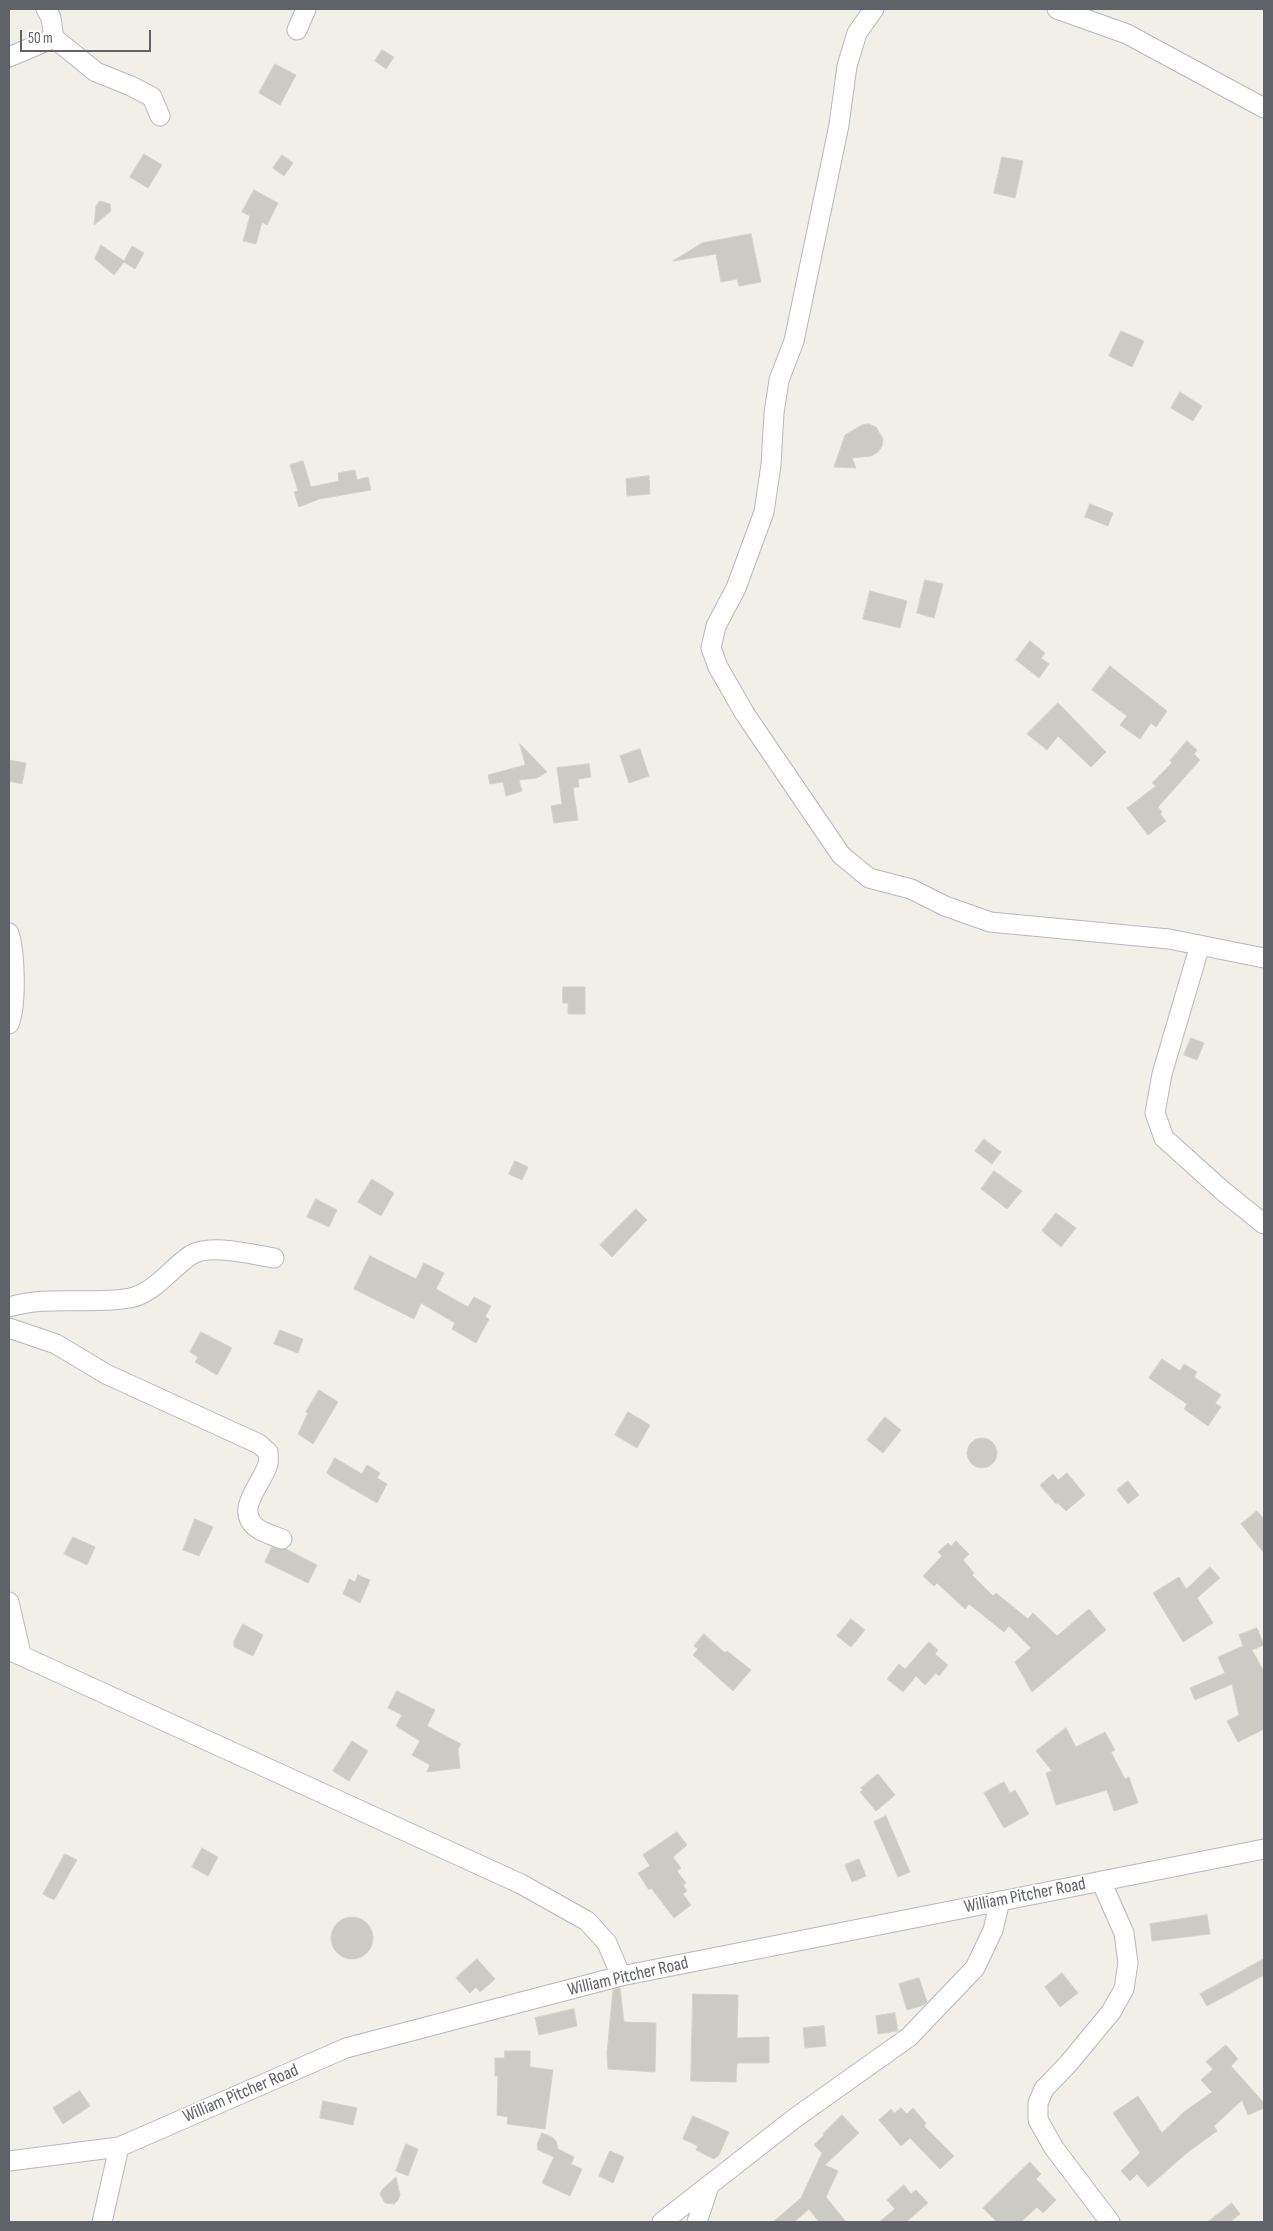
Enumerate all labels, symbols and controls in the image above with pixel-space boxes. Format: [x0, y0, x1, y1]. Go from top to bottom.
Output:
scale bar [22, 20, 154, 52]
text: 50 m [28, 29, 53, 48]
street label: William Pitcher Road [962, 1874, 1088, 1918]
street label: William Pitcher Road [566, 1953, 690, 2001]
street label: William Pitcher Road [180, 2060, 302, 2128]

